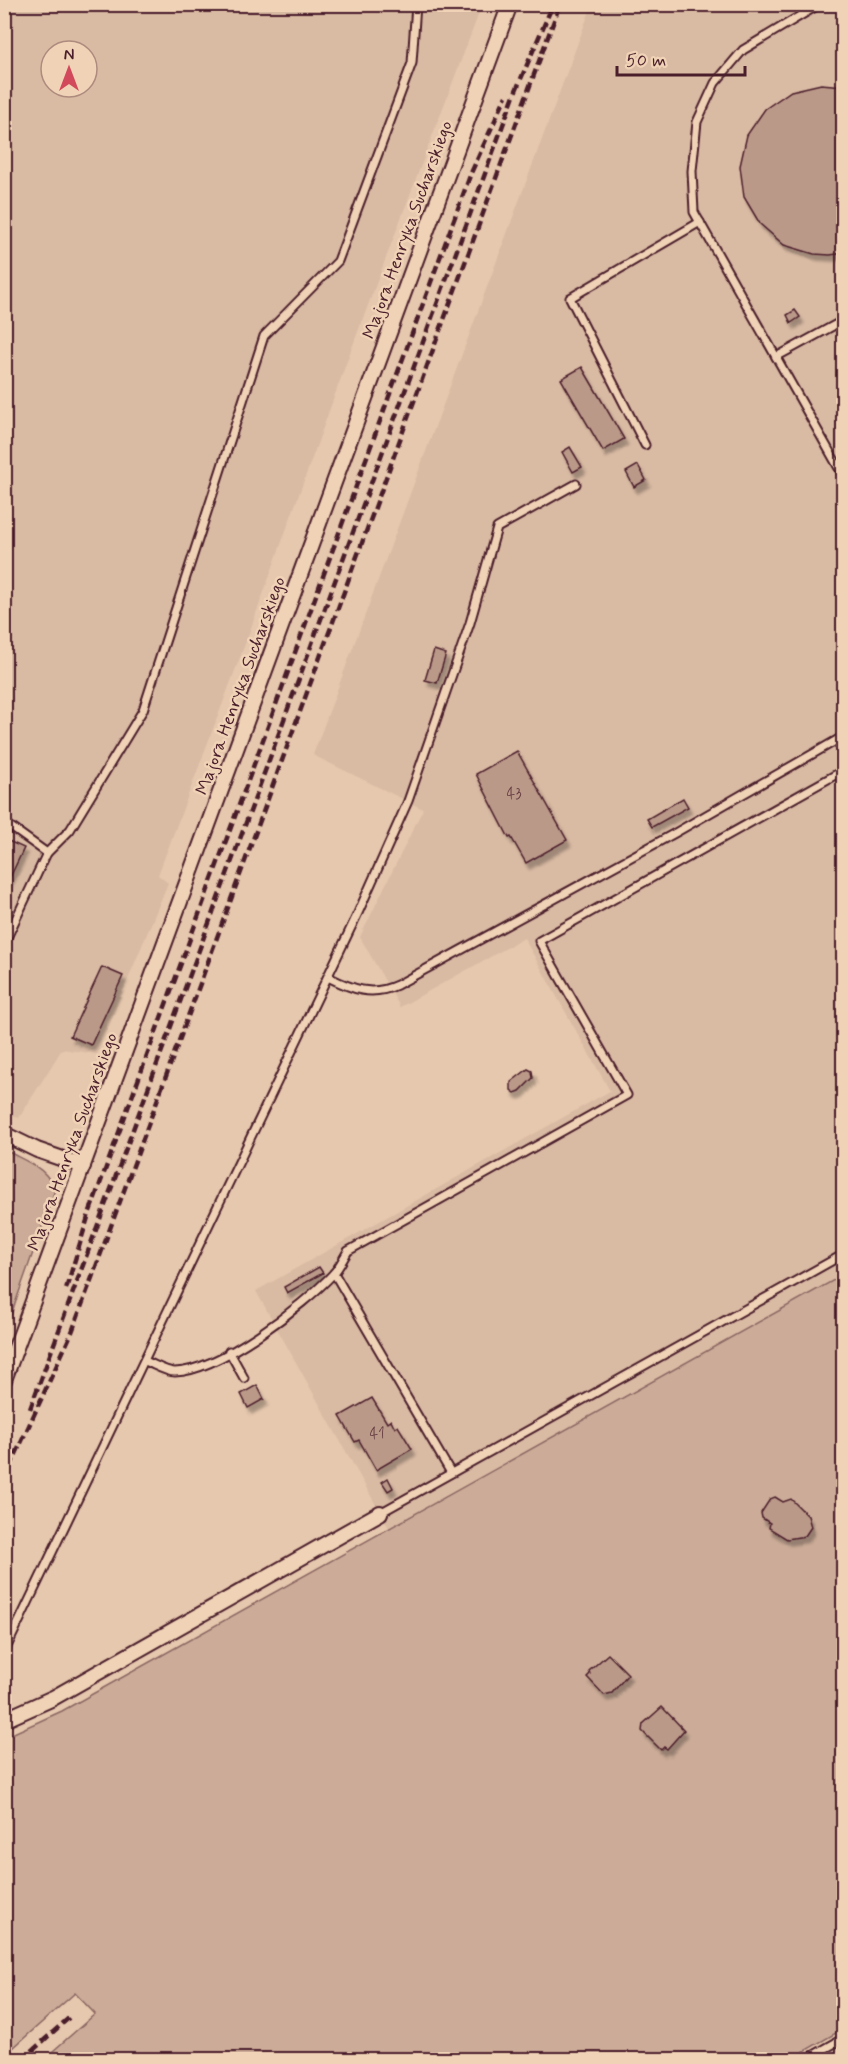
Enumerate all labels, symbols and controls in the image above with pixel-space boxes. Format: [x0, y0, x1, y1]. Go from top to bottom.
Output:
north arrow [39, 39, 99, 99]
scale bar [617, 39, 744, 77]
text: N [64, 45, 74, 66]
text: 50 m [626, 49, 666, 73]
street label: Majora Henryka Sucharskiego [357, 118, 459, 342]
street label: Majora Henryka Sucharskiego [190, 574, 292, 798]
house number: 43 [506, 784, 522, 804]
street label: Majora Henryka Sucharskiego [22, 1030, 124, 1254]
house number: 41 [369, 1424, 385, 1444]

